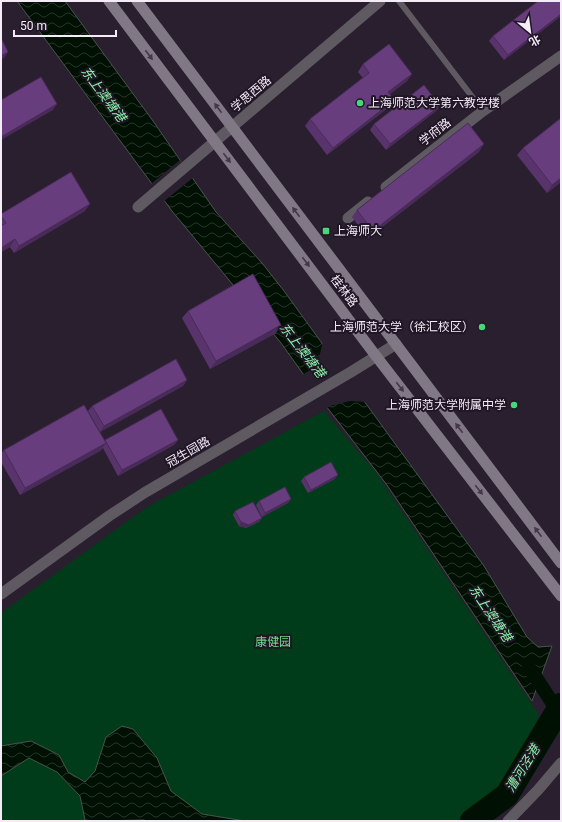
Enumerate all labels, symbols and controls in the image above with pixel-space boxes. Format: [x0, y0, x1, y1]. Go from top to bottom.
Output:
scale bar [14, 12, 116, 38]
north arrow [510, 12, 550, 52]
text: 50 m [20, 19, 47, 33]
text: 北 [527, 32, 543, 49]
one-way arrow [145, 49, 153, 60]
water label: 东上澳塘港 [78, 64, 130, 126]
street label: 学思西路 [228, 73, 274, 115]
place label: 上海师范大学第六教学楼 [368, 96, 500, 110]
marker: 上海师范大学第六教学楼 [355, 98, 365, 108]
one-way arrow [214, 103, 222, 114]
street label: 学府路 [417, 115, 453, 149]
one-way arrow [223, 153, 232, 164]
one-way arrow [292, 207, 301, 218]
place label: 上海师大 [334, 224, 382, 238]
marker: 上海师大 [321, 226, 331, 236]
one-way arrow [301, 257, 310, 268]
street label: 桂林路 [328, 272, 360, 310]
water label: 东上澳塘港 [277, 320, 330, 382]
place label: 上海师范大学（徐汇校区） [330, 320, 474, 334]
marker: 上海师范大学（徐汇校区） [477, 322, 487, 332]
one-way arrow [396, 381, 404, 392]
place label: 上海师范大学附属中学 [386, 398, 506, 412]
marker: 上海师范大学附属中学 [509, 400, 519, 410]
one-way arrow [455, 423, 464, 434]
street label: 冠生园路 [164, 434, 212, 470]
one-way arrow [475, 484, 484, 495]
one-way arrow [533, 527, 542, 538]
water label: 东上澳塘港 [466, 582, 516, 646]
park label: 康健园 [255, 635, 291, 649]
water label: 漕河泾港 [502, 741, 544, 794]

